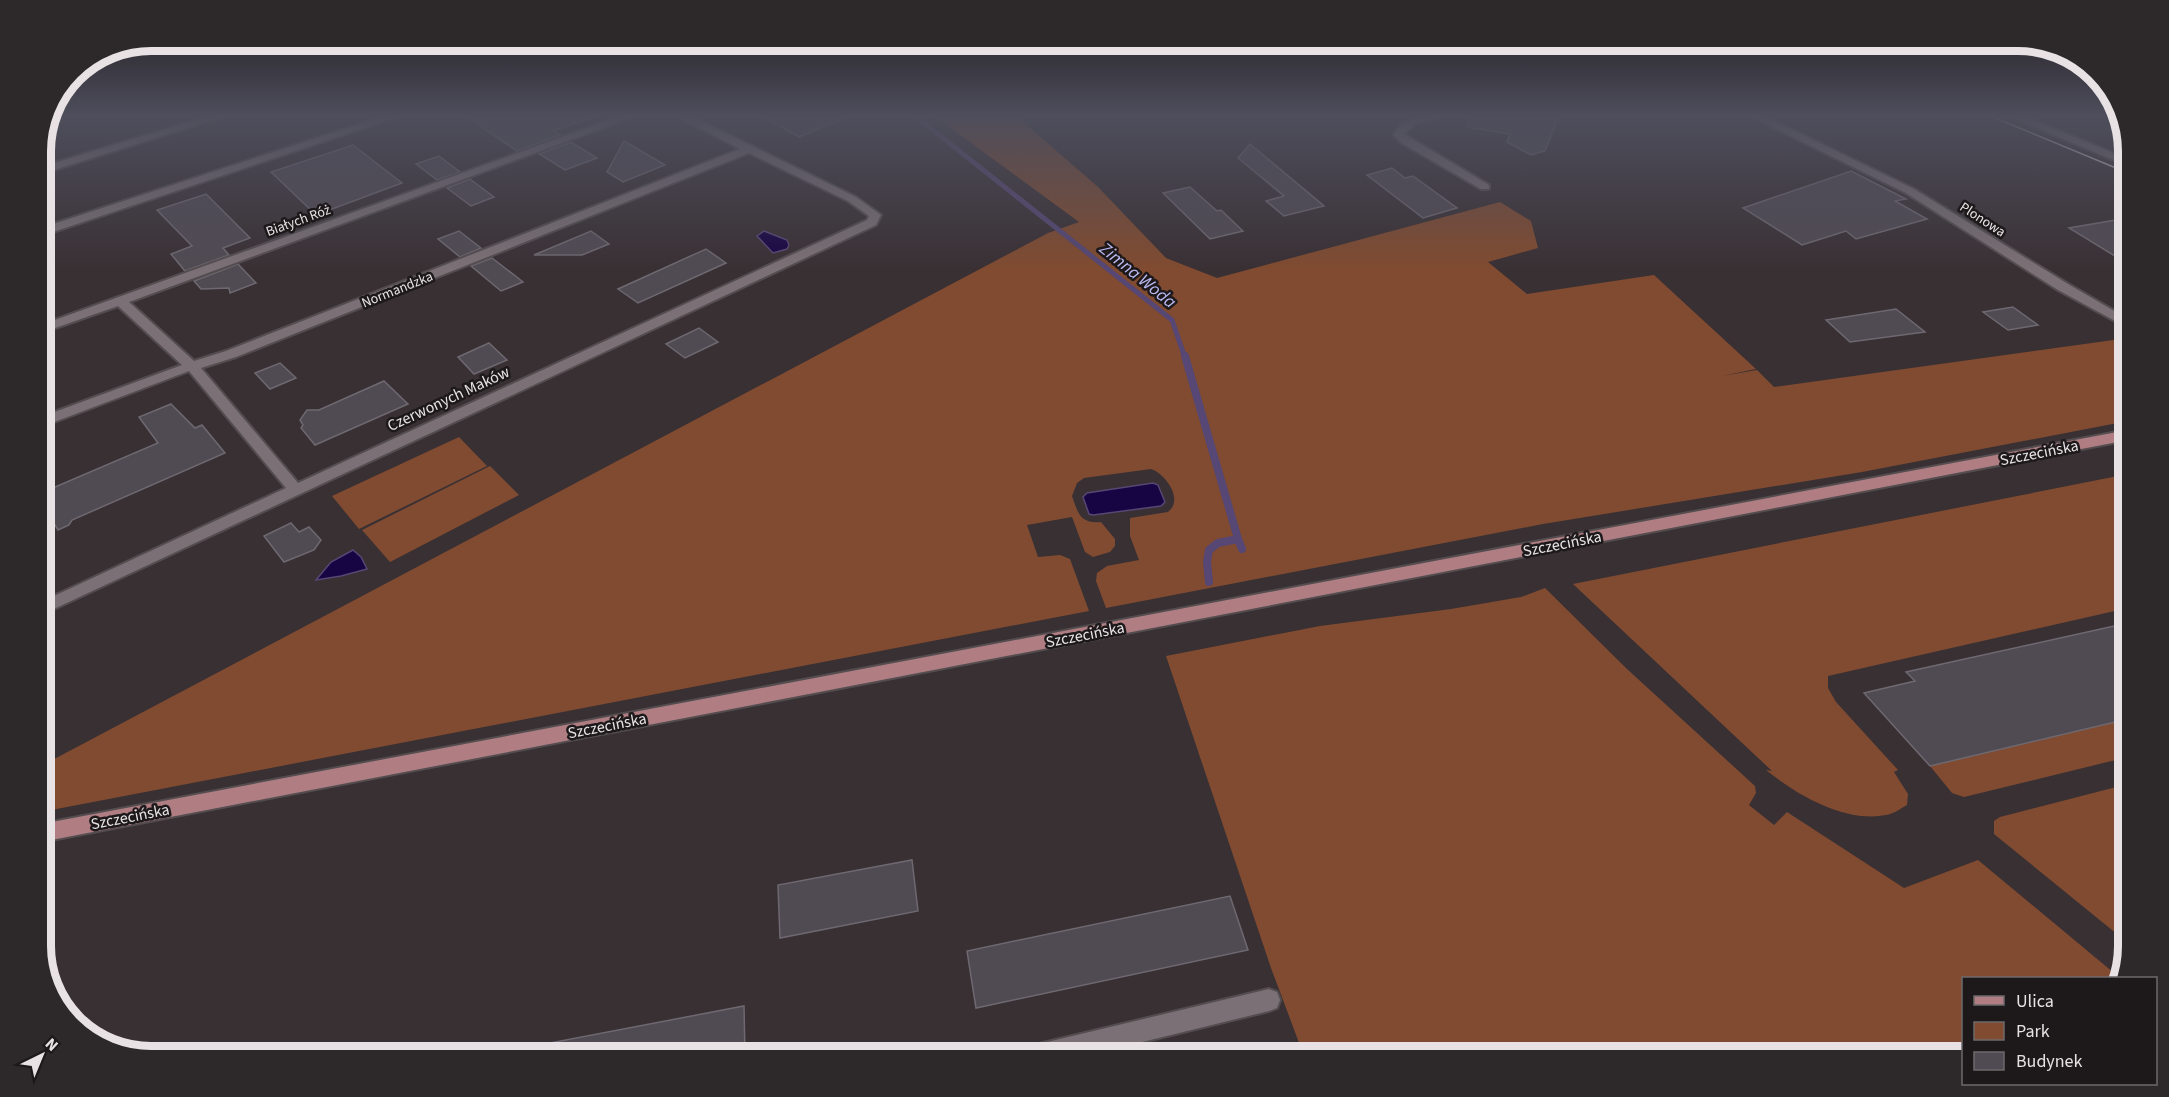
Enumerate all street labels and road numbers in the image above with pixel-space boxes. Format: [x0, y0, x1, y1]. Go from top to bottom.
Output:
street label: Plonowa [1956, 197, 2009, 242]
street label: Białych Róż [263, 200, 334, 242]
street label: Normandzka [359, 267, 436, 313]
street label: Czerwonych Maków [384, 361, 514, 437]
street label: Szczecińska [1998, 435, 2080, 471]
street label: Szczecińska [1521, 526, 1603, 562]
street label: Szczecińska [1044, 617, 1126, 653]
street label: Szczecińska [566, 708, 648, 744]
street label: Szczecińska [89, 799, 171, 835]

